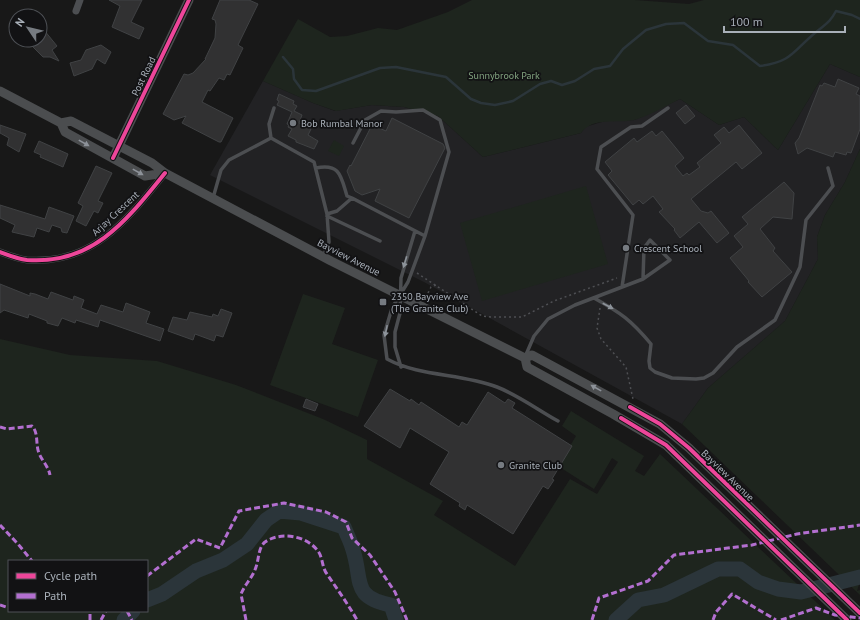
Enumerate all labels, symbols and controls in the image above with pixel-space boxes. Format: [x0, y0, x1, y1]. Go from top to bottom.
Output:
north arrow [8, 8, 48, 48]
scale bar [724, 8, 845, 34]
text: 100 m [730, 14, 763, 29]
text: N [12, 15, 28, 29]
street label: Post Road [128, 54, 159, 98]
park label: Sunnybrook Park [468, 69, 540, 82]
place label: Bob Rumbal Manor [301, 117, 383, 130]
marker: Bob Rumbal Manor [288, 118, 298, 128]
one-way arrow [78, 139, 90, 146]
one-way arrow [132, 169, 143, 175]
street label: Arjay Crescent [89, 188, 142, 239]
street label: Bayview Avenue [315, 236, 382, 279]
place label: Crescent School [634, 242, 702, 255]
marker: Crescent School [621, 243, 631, 253]
one-way arrow [402, 257, 408, 269]
place label: 2350 Bayview Ave (The Granite Club) [391, 290, 469, 315]
marker: 2350 Bayview Ave (The Granite Club) [378, 297, 388, 307]
one-way arrow [602, 303, 614, 309]
one-way arrow [382, 325, 388, 337]
one-way arrow [590, 385, 602, 392]
street label: Bayview Avenue [698, 447, 757, 504]
place label: Granite Club [509, 459, 562, 472]
marker: Granite Club [496, 460, 506, 470]
legend [8, 560, 148, 612]
text: Cycle path [44, 568, 97, 583]
text: Path [44, 588, 67, 603]

